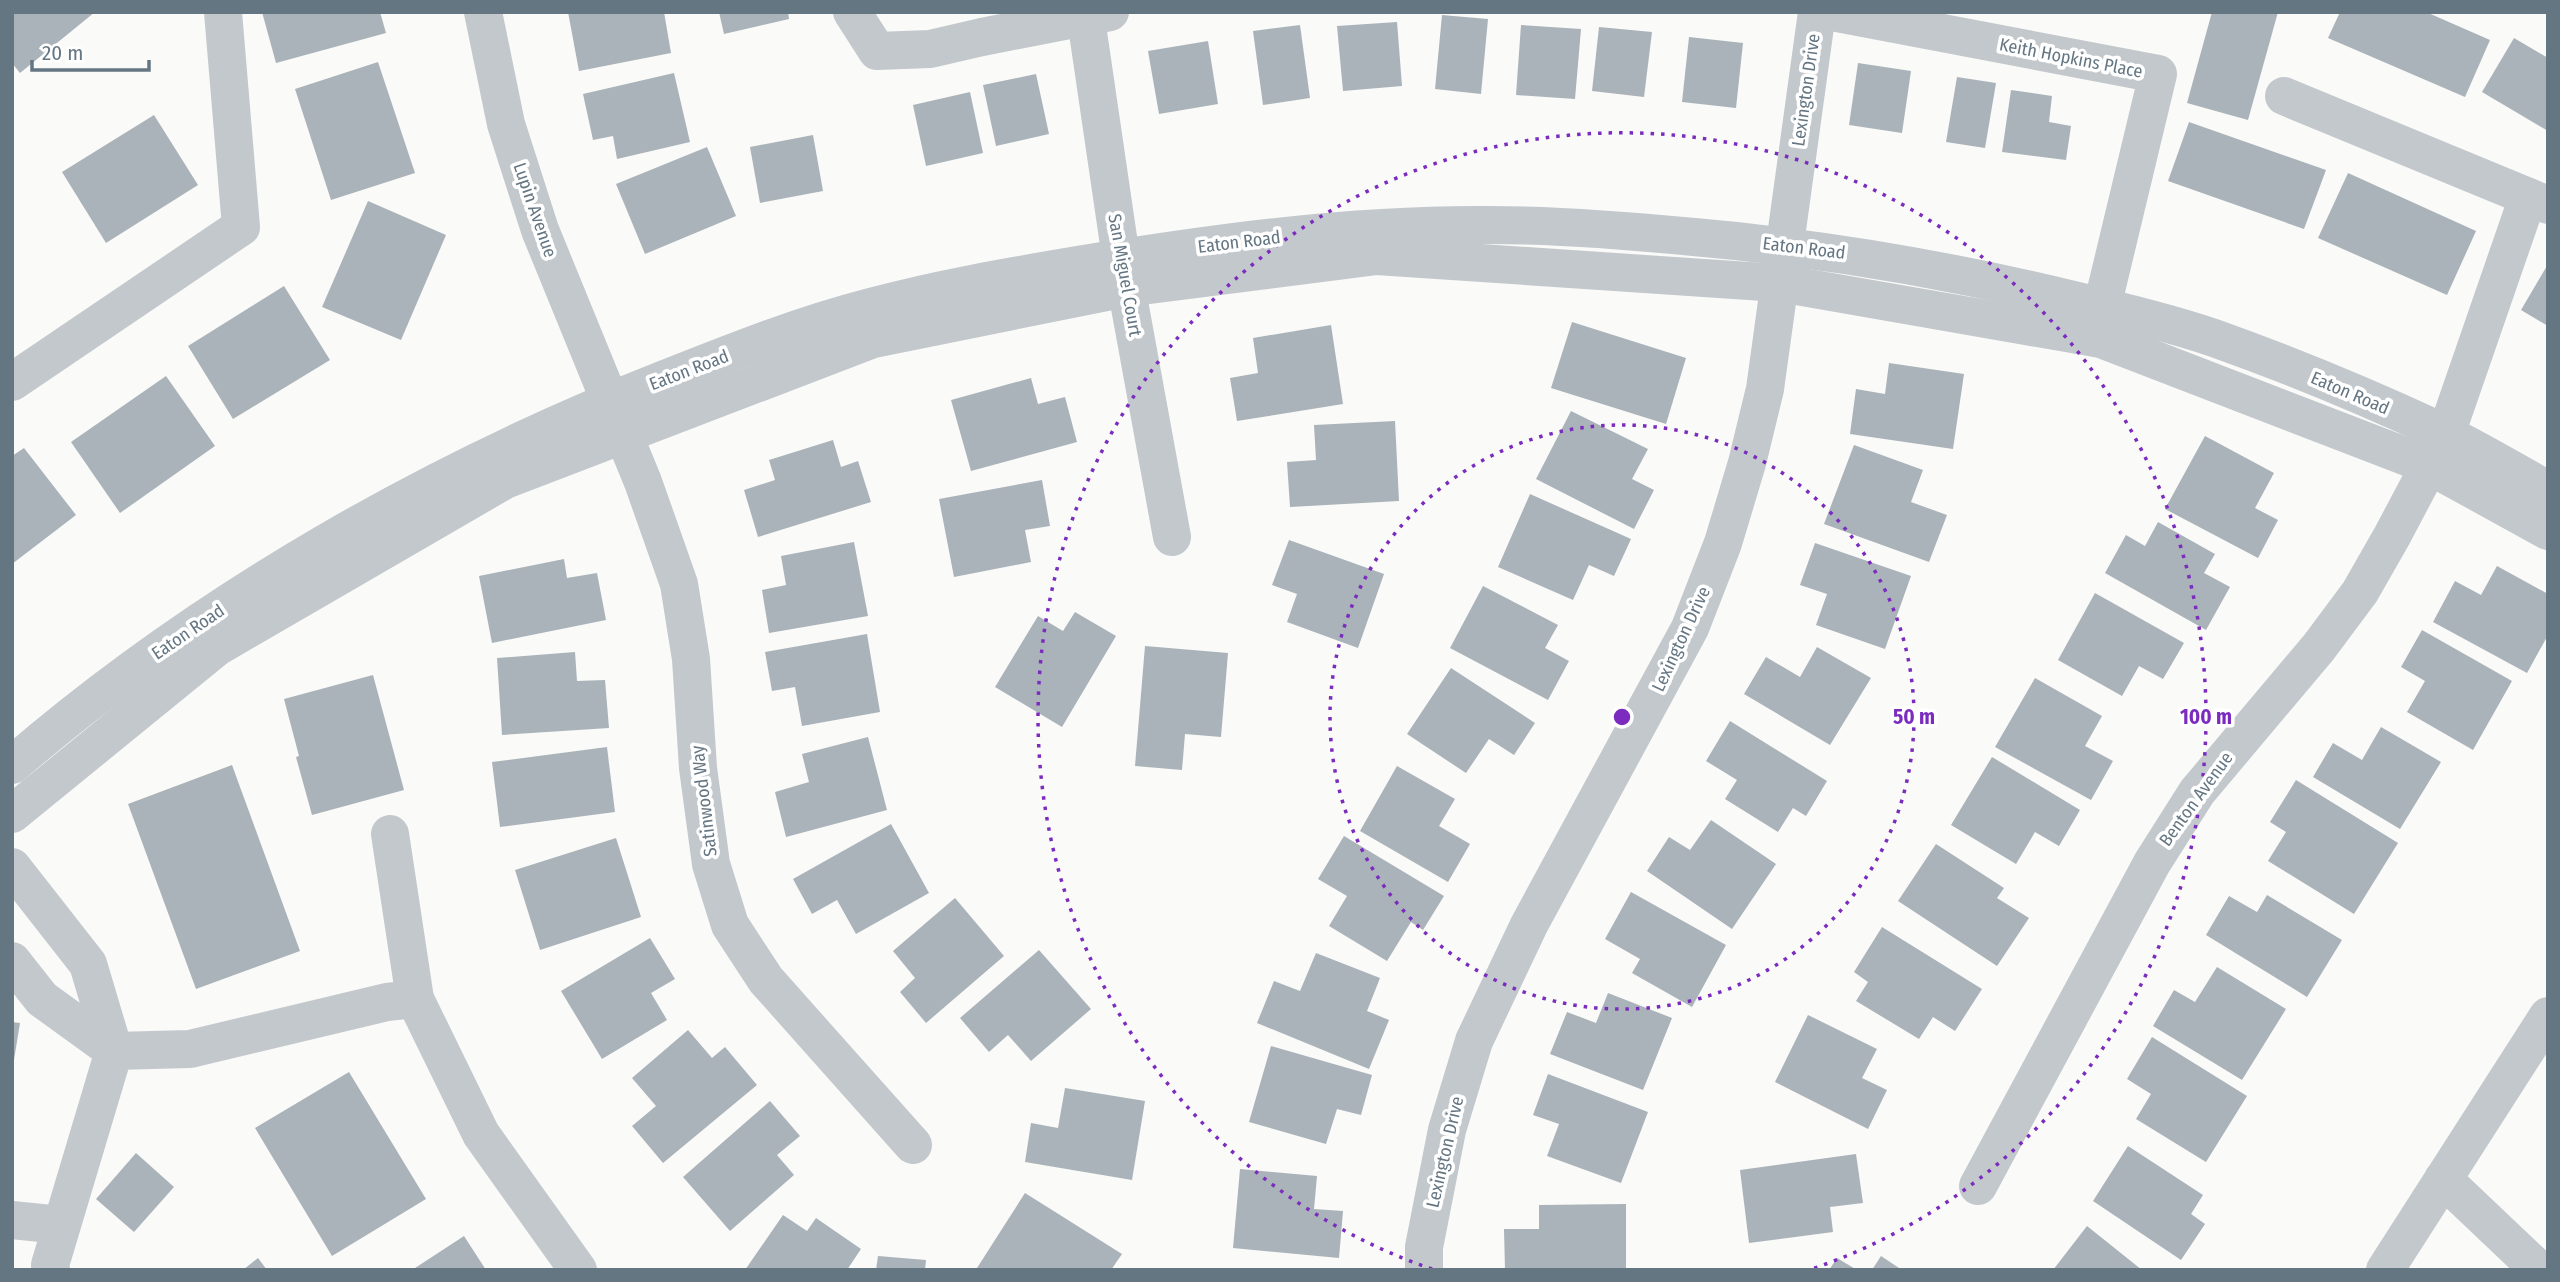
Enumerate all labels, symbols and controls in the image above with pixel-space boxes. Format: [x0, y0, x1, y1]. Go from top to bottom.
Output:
scale bar [32, 28, 149, 72]
street label: Lexington Drive [1787, 32, 1825, 148]
street label: Keith Hopkins Place [1997, 33, 2145, 83]
text: 20 m [42, 40, 83, 66]
street label: Lupin Avenue [508, 160, 562, 260]
street label: San Miguel Court [1103, 212, 1147, 338]
street label: Eaton Road [1196, 226, 1282, 258]
street label: Eaton Road [1761, 232, 1847, 264]
street label: Eaton Road [646, 345, 732, 395]
street label: Eaton Road [2307, 367, 2393, 419]
street label: Lexington Drive [1647, 583, 1715, 695]
street label: Eaton Road [147, 600, 229, 664]
text: 50 m [1893, 704, 1935, 730]
text: 100 m [2180, 704, 2232, 730]
centre of rings [1610, 705, 1634, 729]
street label: Satinwood Way [686, 744, 722, 858]
street label: Benton Avenue [2154, 748, 2238, 850]
street label: Lexington Drive [1422, 1094, 1469, 1210]

